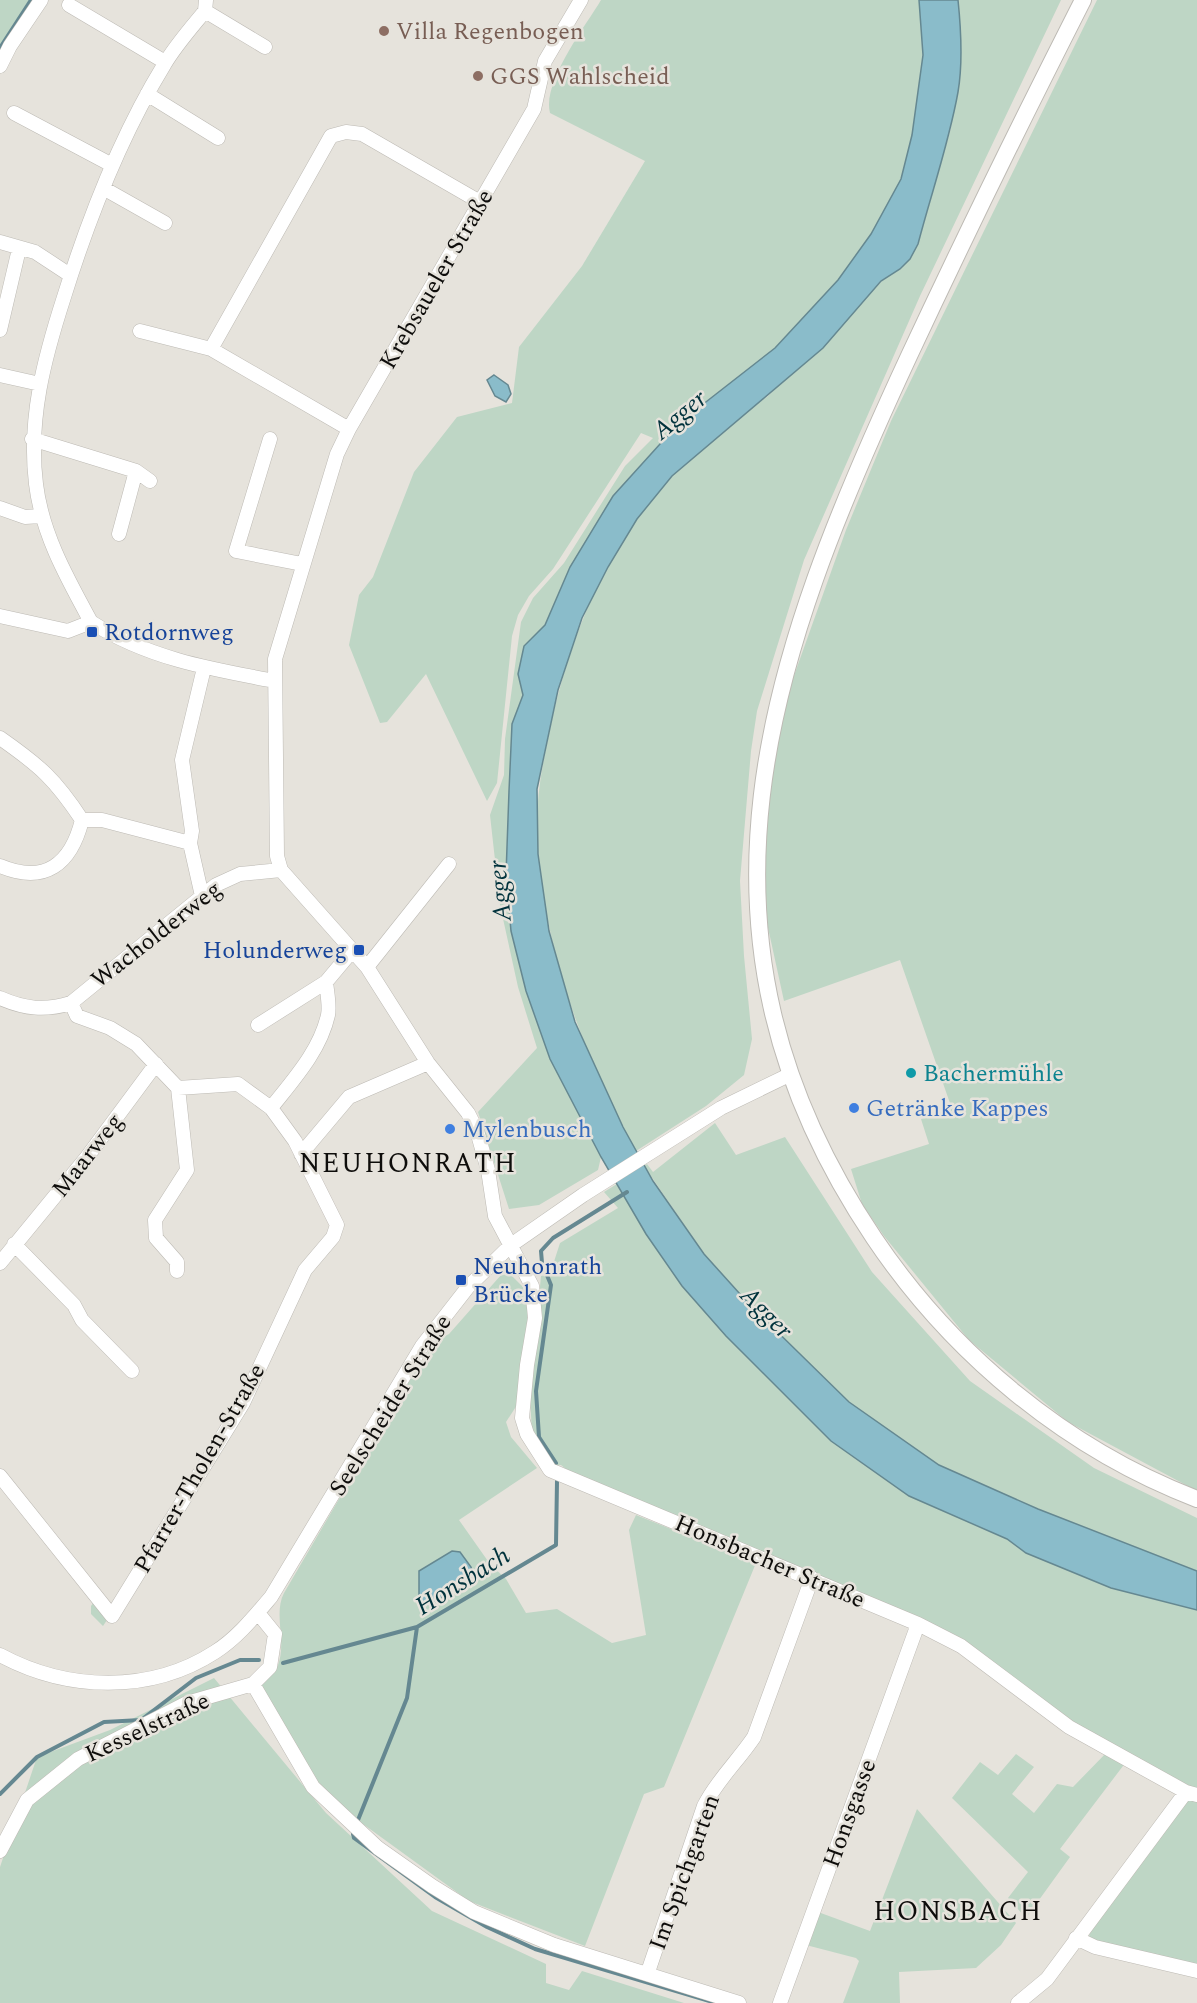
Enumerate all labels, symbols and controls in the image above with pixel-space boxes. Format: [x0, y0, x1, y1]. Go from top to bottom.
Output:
place label: Villa Regenbogen [396, 14, 584, 50]
marker: Villa Regenbogen [377, 24, 391, 38]
place label: GGS Wahlscheid [490, 59, 670, 95]
marker: GGS Wahlscheid [471, 69, 485, 83]
street label: Krebsaueler Straße [371, 183, 503, 376]
water label: Agger [642, 379, 717, 451]
place label: Rotdornweg [104, 615, 234, 651]
marker: Rotdornweg [85, 625, 99, 639]
water label: Agger [477, 857, 523, 924]
street label: Wacholderweg [83, 872, 230, 997]
place label: Holunderweg [203, 933, 347, 969]
marker: Holunderweg [352, 943, 366, 957]
place label: Bachermühle [923, 1056, 1064, 1092]
marker: Bachermühle [904, 1066, 918, 1080]
place label: Getränke Kappes [866, 1091, 1049, 1127]
marker: Getränke Kappes [847, 1101, 861, 1115]
street label: Maarweg [43, 1106, 132, 1206]
place label: Mylenbusch [462, 1112, 592, 1148]
marker: Mylenbusch [443, 1122, 457, 1136]
district label: NEUHONRATH [299, 1143, 517, 1185]
place label: Neuhonrath Brücke [473, 1249, 602, 1313]
marker: Neuhonrath Brücke [454, 1273, 468, 1287]
water label: Agger [730, 1276, 803, 1349]
street label: Seelscheider Straße [320, 1308, 461, 1503]
street label: Pfarrer-Tholen-Straße [125, 1357, 275, 1580]
street label: Honsbacher Straße [669, 1506, 870, 1618]
water label: Honsbach [407, 1536, 518, 1626]
street label: Kesselstraße [79, 1683, 216, 1773]
street label: Honsgasse [814, 1754, 886, 1873]
street label: Im Spichgarten [640, 1789, 730, 1955]
district label: HONSBACH [873, 1891, 1043, 1933]

